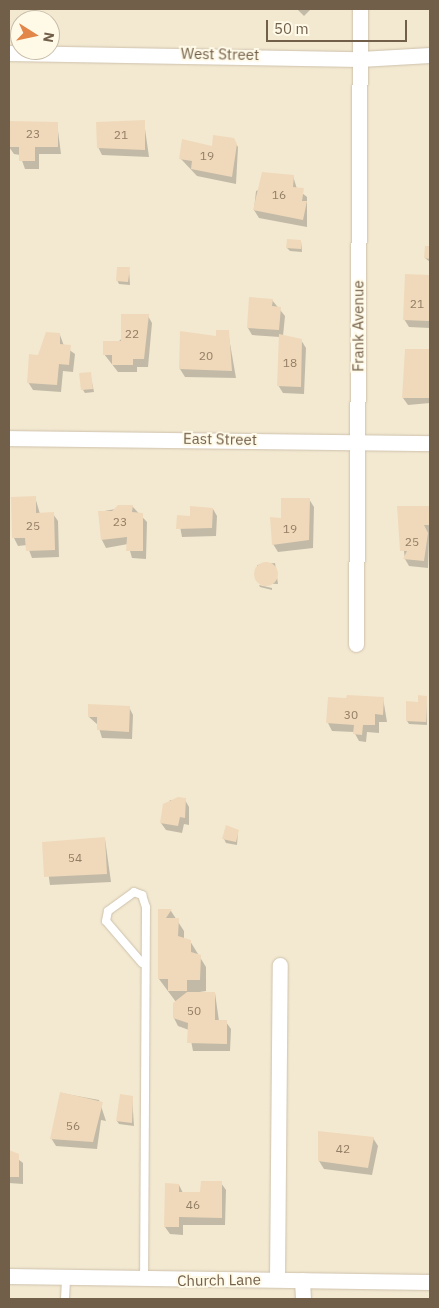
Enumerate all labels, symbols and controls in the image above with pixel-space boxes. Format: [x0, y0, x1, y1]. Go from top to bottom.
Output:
north arrow [10, 10, 60, 60]
scale bar [269, 10, 410, 42]
text: 50 m [274, 19, 309, 38]
text: N [39, 31, 59, 44]
street label: West Street [181, 44, 259, 64]
house number: 23 [26, 127, 40, 141]
house number: 21 [114, 128, 128, 142]
house number: 19 [200, 149, 214, 163]
house number: 16 [272, 188, 286, 202]
street label: Frank Avenue [349, 280, 367, 372]
house number: 21 [410, 297, 424, 311]
house number: 22 [125, 327, 139, 341]
house number: 20 [199, 349, 213, 363]
house number: 18 [283, 356, 297, 370]
street label: East Street [183, 429, 257, 449]
house number: 23 [113, 515, 127, 529]
house number: 25 [26, 519, 40, 533]
house number: 19 [283, 522, 297, 536]
house number: 25 [405, 535, 419, 549]
house number: 30 [344, 708, 358, 722]
house number: 54 [68, 851, 82, 865]
house number: 50 [187, 1004, 201, 1018]
house number: 56 [66, 1119, 80, 1133]
house number: 42 [336, 1142, 350, 1156]
house number: 46 [186, 1198, 200, 1212]
street label: Church Lane [177, 1270, 261, 1290]

